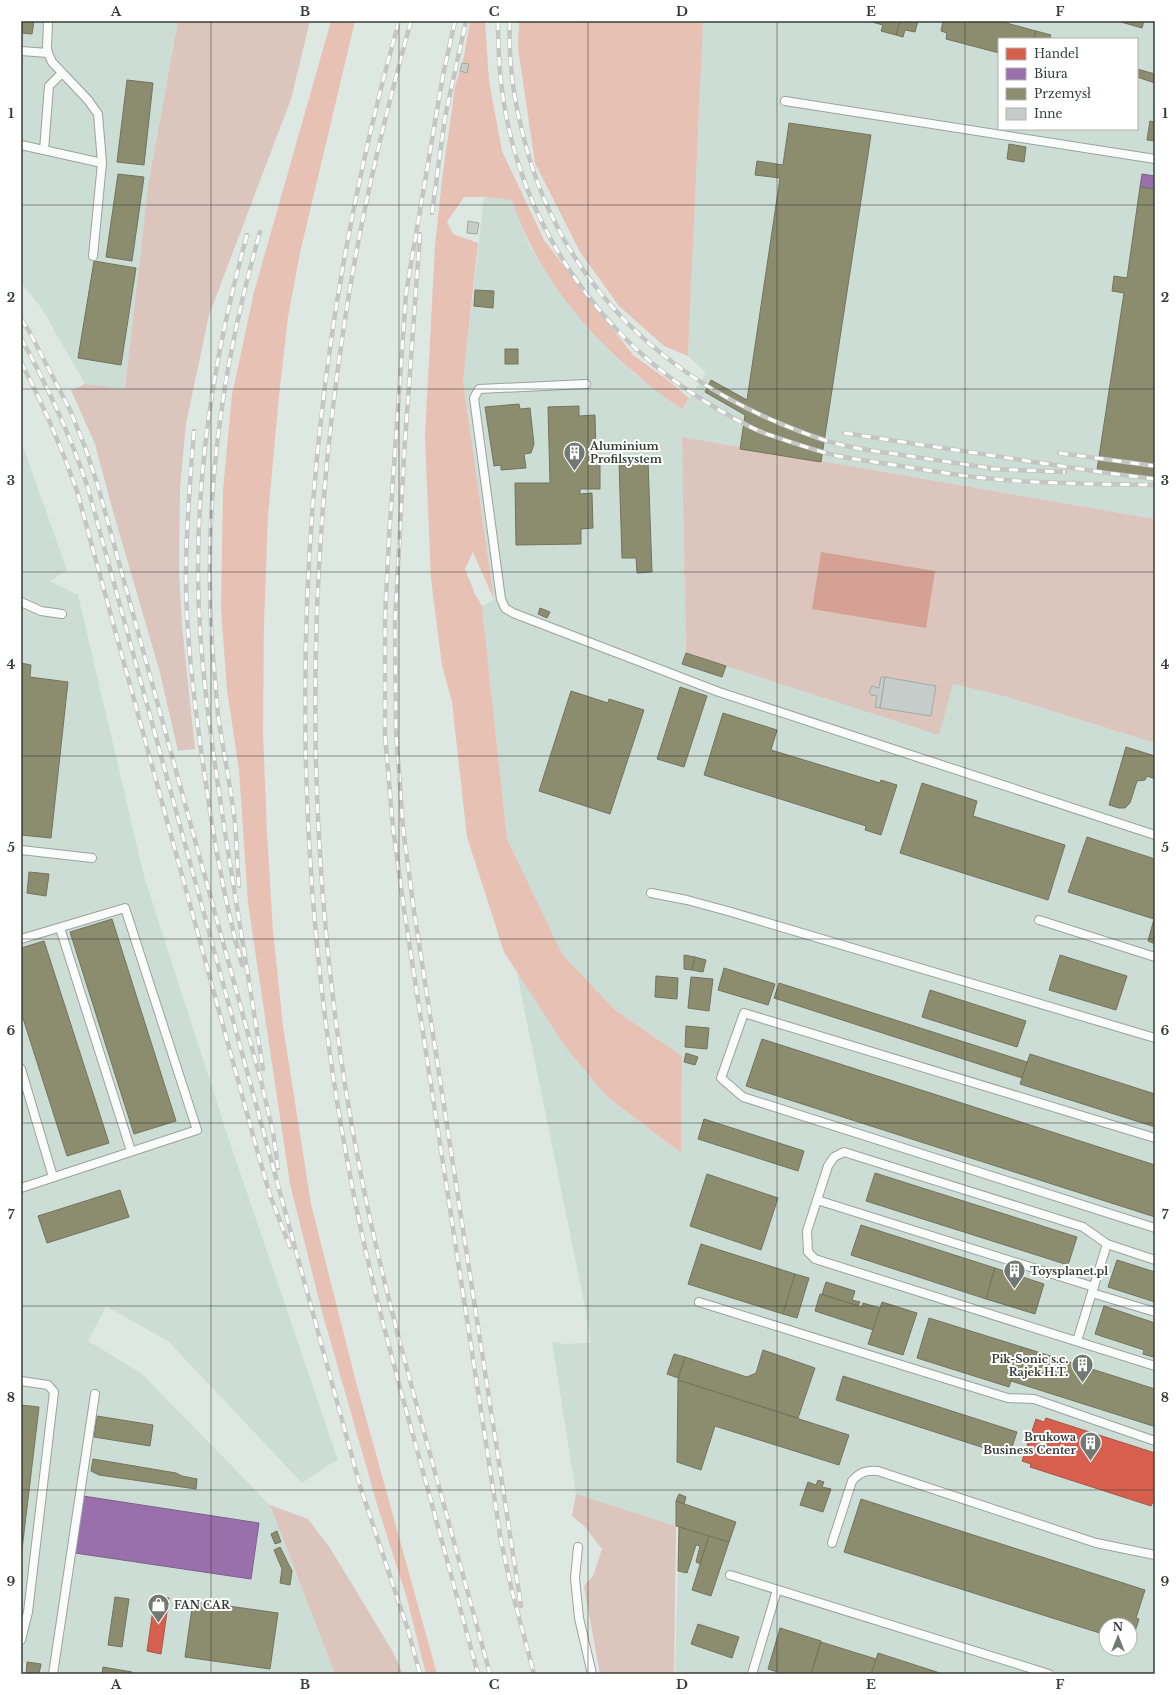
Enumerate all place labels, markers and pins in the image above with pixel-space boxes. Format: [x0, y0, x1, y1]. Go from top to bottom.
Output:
building icon: Aluminium Profilsystem [562, 439, 588, 472]
place label: Aluminium Profilsystem [589, 439, 662, 466]
building icon: Toysplanet.pl [1002, 1258, 1028, 1291]
place label: Toysplanet.pl [1030, 1264, 1108, 1278]
place label: Pik-Sonic s.c. Rajek H.T. [992, 1352, 1068, 1379]
building icon: Pik-Sonic s.c. Rajek H.T. [1070, 1352, 1096, 1385]
place label: Brukowa Business Center [983, 1430, 1077, 1457]
building icon: Brukowa Business Center [1078, 1430, 1104, 1463]
shop icon: FAN CAR [145, 1592, 171, 1625]
place label: FAN CAR [174, 1598, 231, 1612]

